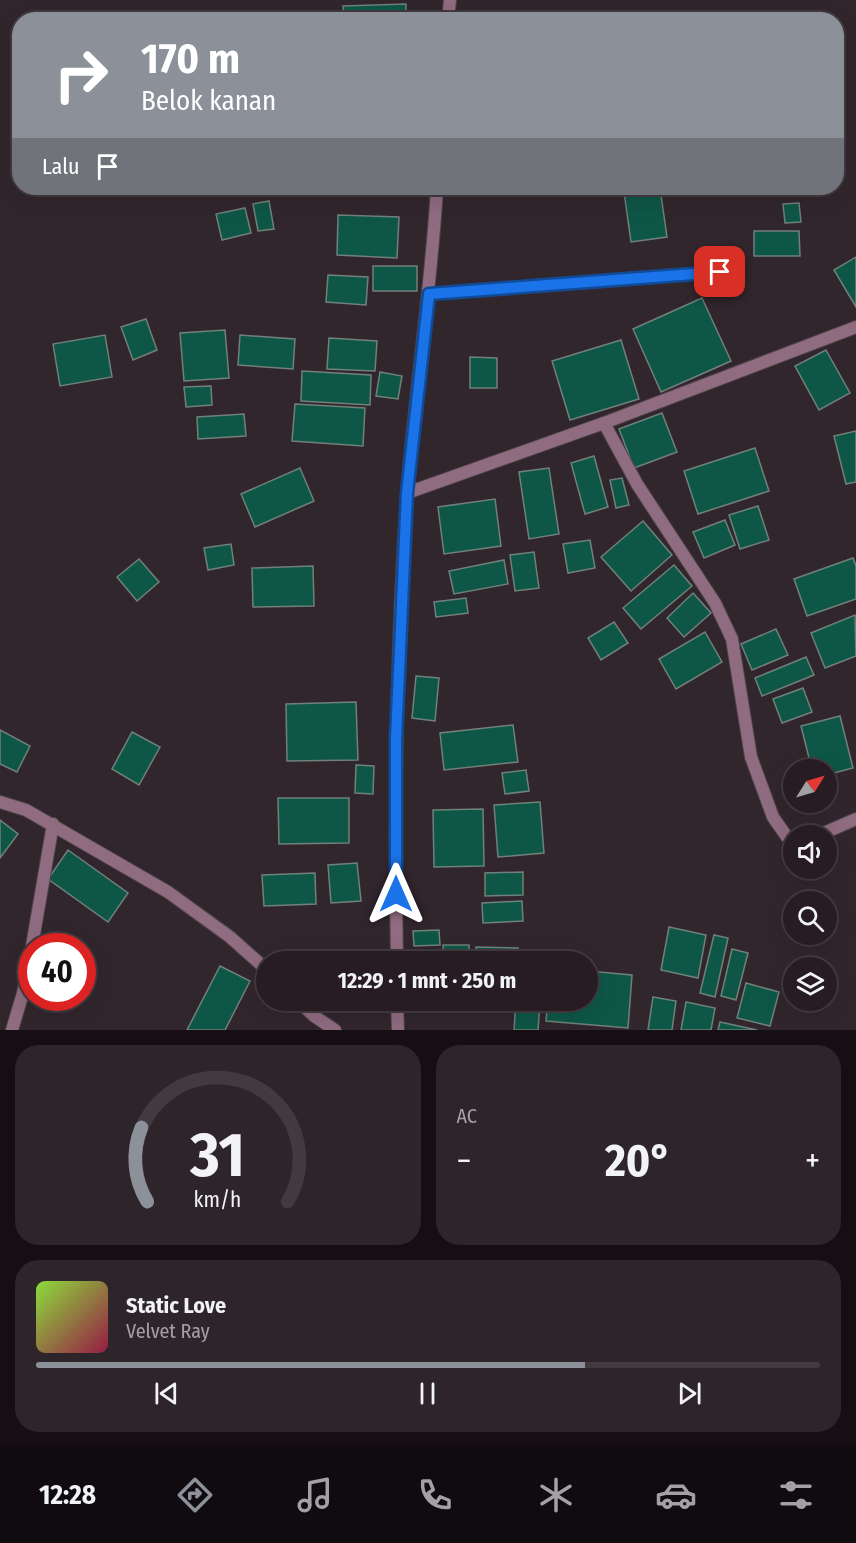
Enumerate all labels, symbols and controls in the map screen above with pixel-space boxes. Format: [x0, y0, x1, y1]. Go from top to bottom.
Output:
text: 170 m [141, 34, 240, 84]
icon: right [42, 36, 120, 114]
text: Belok kanan [141, 85, 276, 117]
icon: arrive [91, 150, 124, 183]
text: Lalu [42, 153, 79, 180]
pin [694, 246, 745, 297]
icon: arrive [703, 255, 736, 288]
north arrow [783, 759, 837, 813]
map controls [783, 759, 837, 1011]
button: sound [783, 825, 837, 879]
position arrow [364, 862, 428, 926]
button: search [783, 891, 837, 945]
speed limit sign: 40 [18, 933, 96, 1011]
button: layers [783, 957, 837, 1011]
text: 12:29 · 1 mnt · 250 m [338, 967, 516, 994]
text: AC [457, 1104, 477, 1128]
text: 31 [189, 1118, 245, 1193]
text: 20° [605, 1134, 671, 1188]
text: − [457, 1141, 471, 1181]
text: + [805, 1141, 820, 1181]
text: km/h [194, 1187, 242, 1213]
text: Static Love [126, 1292, 226, 1319]
text: Velvet Ray [126, 1319, 210, 1343]
icon: previous [150, 1377, 183, 1410]
icon: pause [411, 1377, 444, 1410]
icon: next [673, 1377, 706, 1410]
icon: directions [174, 1474, 216, 1516]
icon: music [294, 1474, 336, 1516]
icon: phone [414, 1474, 456, 1516]
icon: climate [535, 1474, 577, 1516]
icon: car [655, 1474, 697, 1516]
icon: filters [775, 1474, 817, 1516]
text: 12:28 [39, 1479, 96, 1511]

